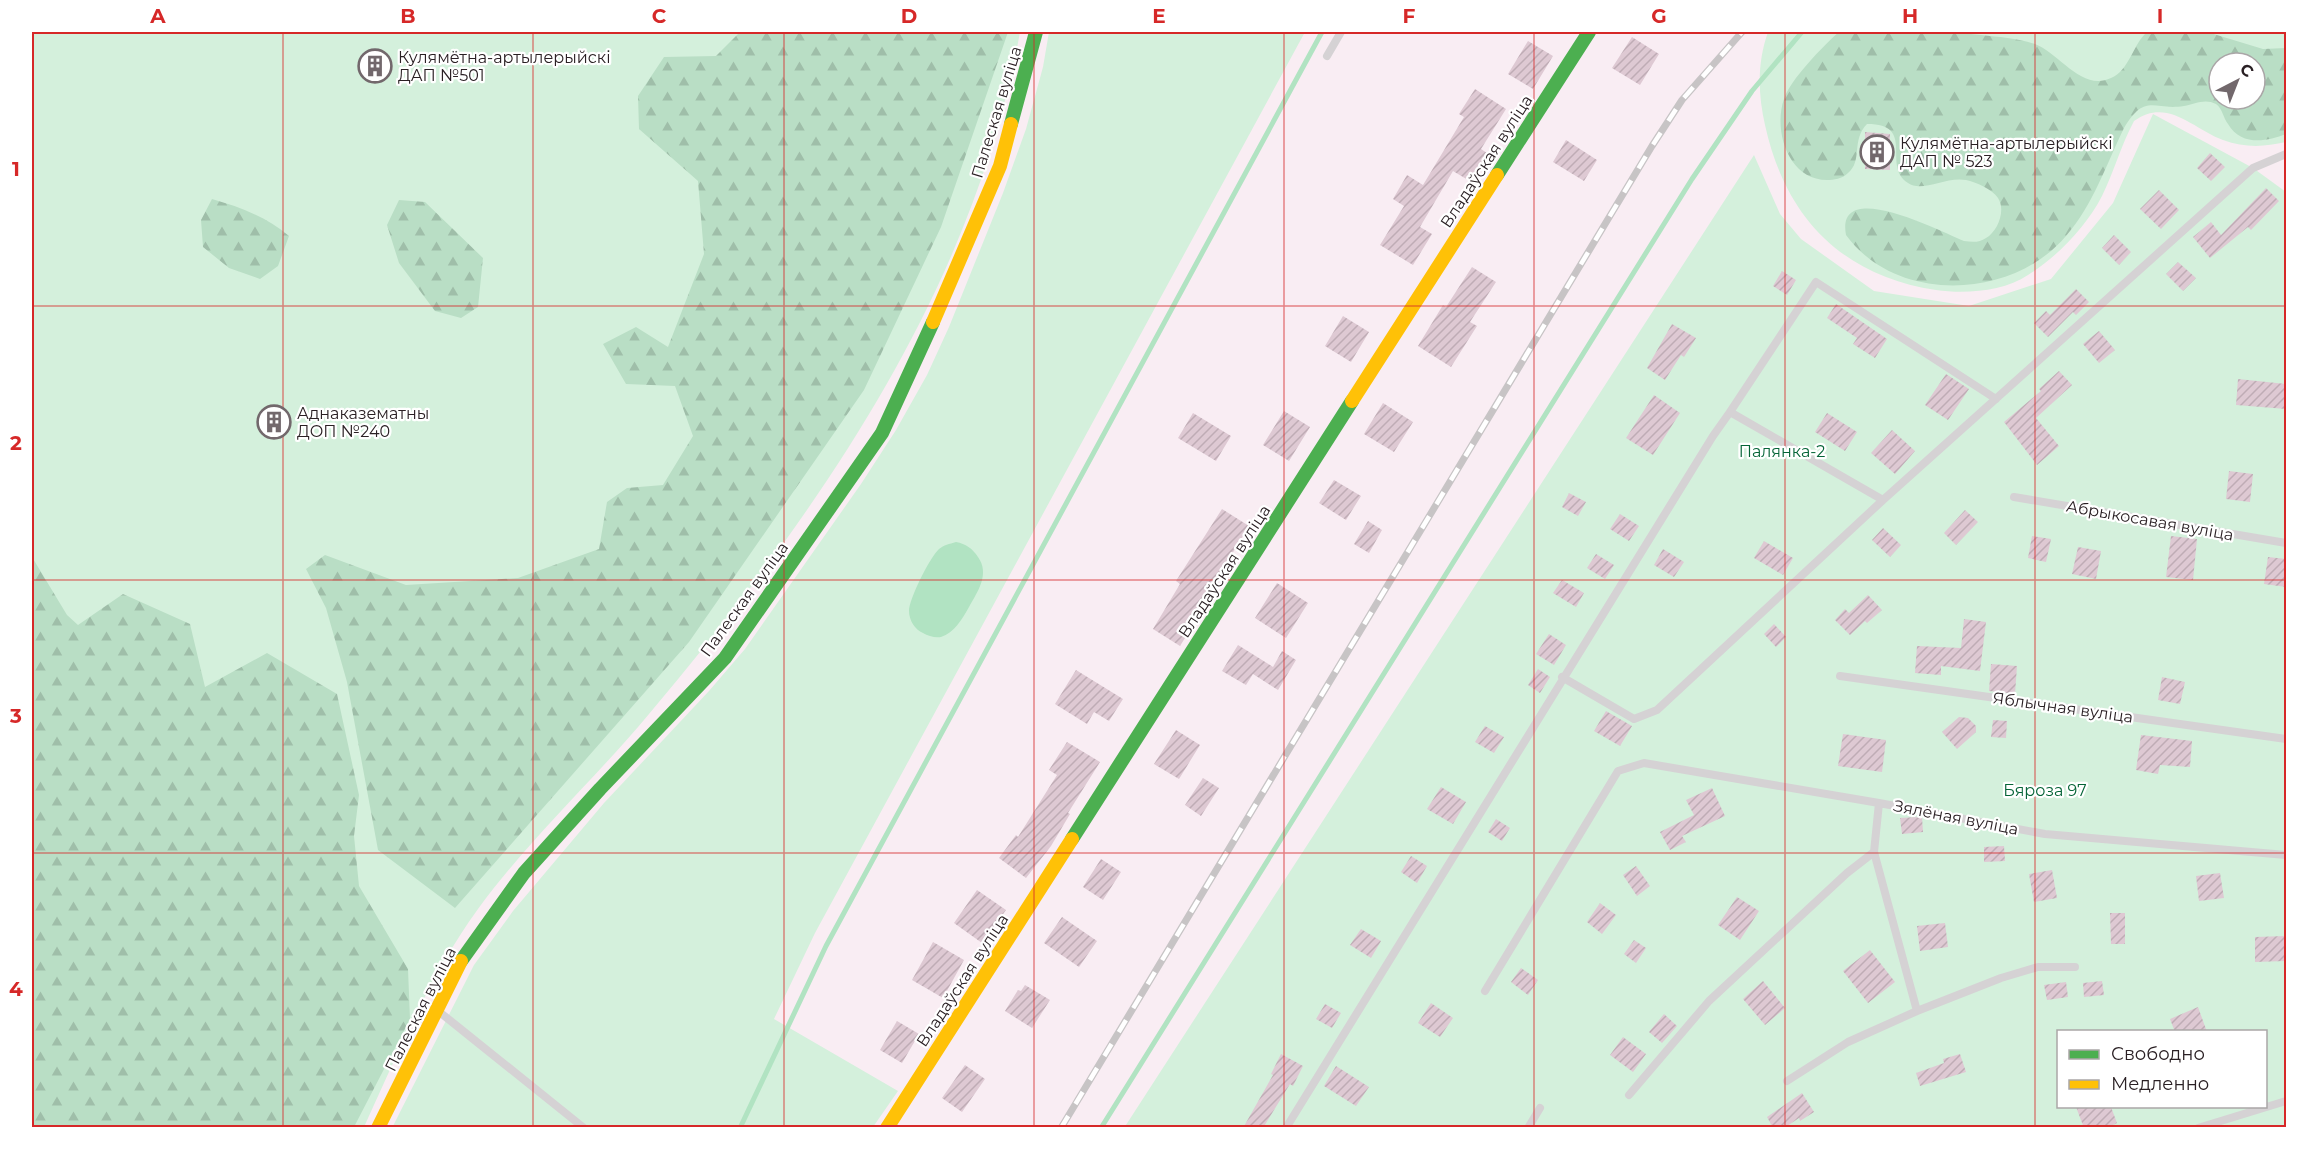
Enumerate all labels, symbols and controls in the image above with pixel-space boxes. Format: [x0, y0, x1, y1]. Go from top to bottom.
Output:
text: A [149, 4, 166, 28]
text: B [400, 4, 416, 28]
text: C [652, 4, 667, 28]
text: D [901, 4, 917, 28]
text: E [1152, 4, 1166, 28]
text: F [1403, 4, 1416, 28]
text: G [1651, 4, 1667, 28]
text: H [1902, 4, 1918, 28]
text: I [2157, 4, 2163, 28]
street label: Палеская вуліца [967, 44, 1026, 180]
building icon: Кулямётна-артылерыйскі ДАП №501 [357, 48, 393, 84]
place label: Кулямётна-артылерыйскі ДАП №501 [398, 48, 611, 85]
north arrow [2207, 51, 2267, 111]
text: С [2236, 59, 2258, 81]
street label: Владаўская вуліца [1436, 91, 1536, 231]
building icon: Кулямётна-артылерыйскі ДАП № 523 [1859, 134, 1895, 170]
place label: Кулямётна-артылерыйскі ДАП № 523 [1900, 134, 2113, 171]
text: 1 [12, 157, 20, 181]
building icon: Аднаказематны ДОП №240 [256, 404, 292, 440]
place label: Аднаказематны ДОП №240 [297, 404, 429, 441]
text: 2 [10, 431, 22, 455]
park label: Палянка-2 [1739, 442, 1825, 461]
street label: Абрыкосавая вуліца [2065, 496, 2235, 545]
street label: Владаўская вуліца [1174, 501, 1274, 641]
street label: Палеская вуліца [696, 538, 792, 660]
street label: Яблычная вуліца [1992, 688, 2134, 727]
text: 3 [9, 704, 22, 728]
park label: Бяроза 97 [2003, 781, 2087, 800]
street label: Зялёная вуліца [1892, 796, 2020, 839]
street label: Владаўская вуліца [912, 910, 1012, 1050]
street label: Палеская вуліца [381, 944, 460, 1075]
text: 4 [9, 977, 23, 1001]
legend [2057, 1030, 2267, 1108]
text: Свободно [2111, 1043, 2205, 1065]
text: Медленно [2111, 1073, 2209, 1095]

